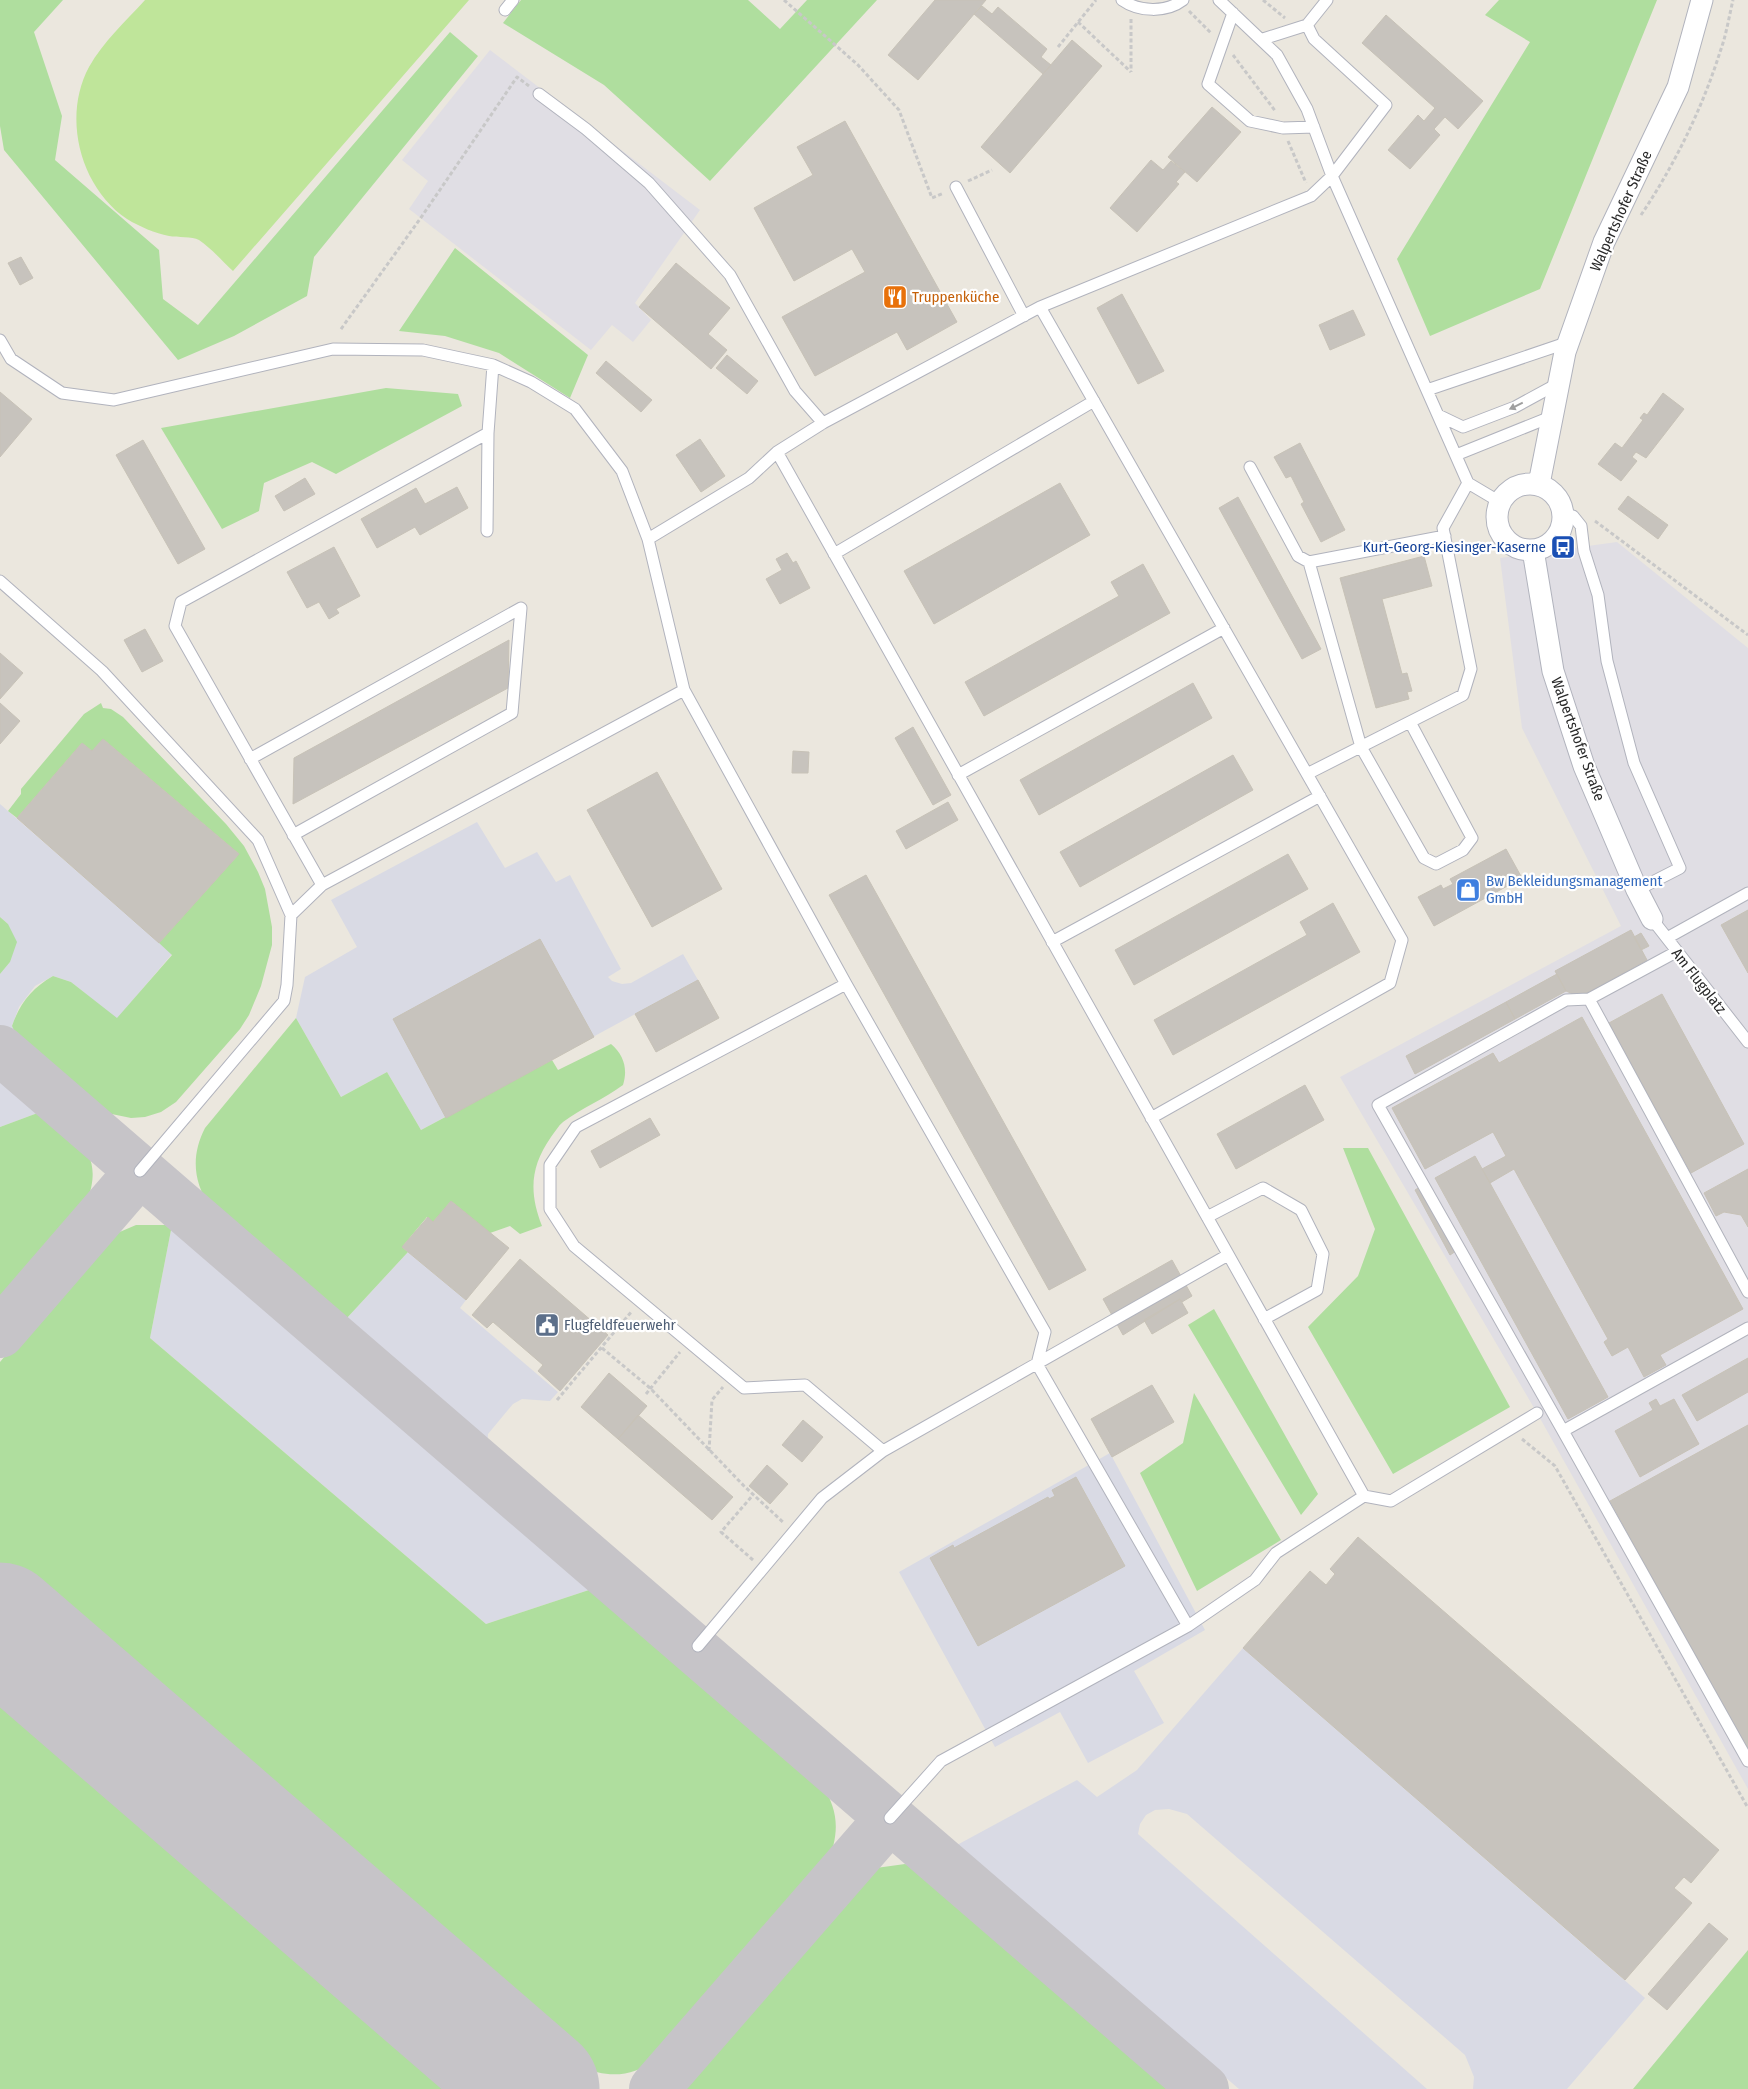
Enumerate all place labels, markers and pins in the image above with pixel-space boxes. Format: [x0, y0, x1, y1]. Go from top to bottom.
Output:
restaurant icon: Truppenküche [882, 284, 908, 310]
place label: Truppenküche [912, 288, 999, 306]
bus stop icon: Kurt-Georg-Kiesinger-Kaserne [1550, 534, 1576, 560]
place label: Kurt-Georg-Kiesinger-Kaserne [1363, 538, 1546, 556]
place label: Bw Bekleidungsmanagement GmbH [1486, 872, 1662, 907]
shop icon: Bw Bekleidungsmanagement GmbH [1455, 877, 1481, 903]
public building icon: Flugfeldfeuerwehr [534, 1312, 560, 1338]
place label: Flugfeldfeuerwehr [564, 1316, 677, 1334]

